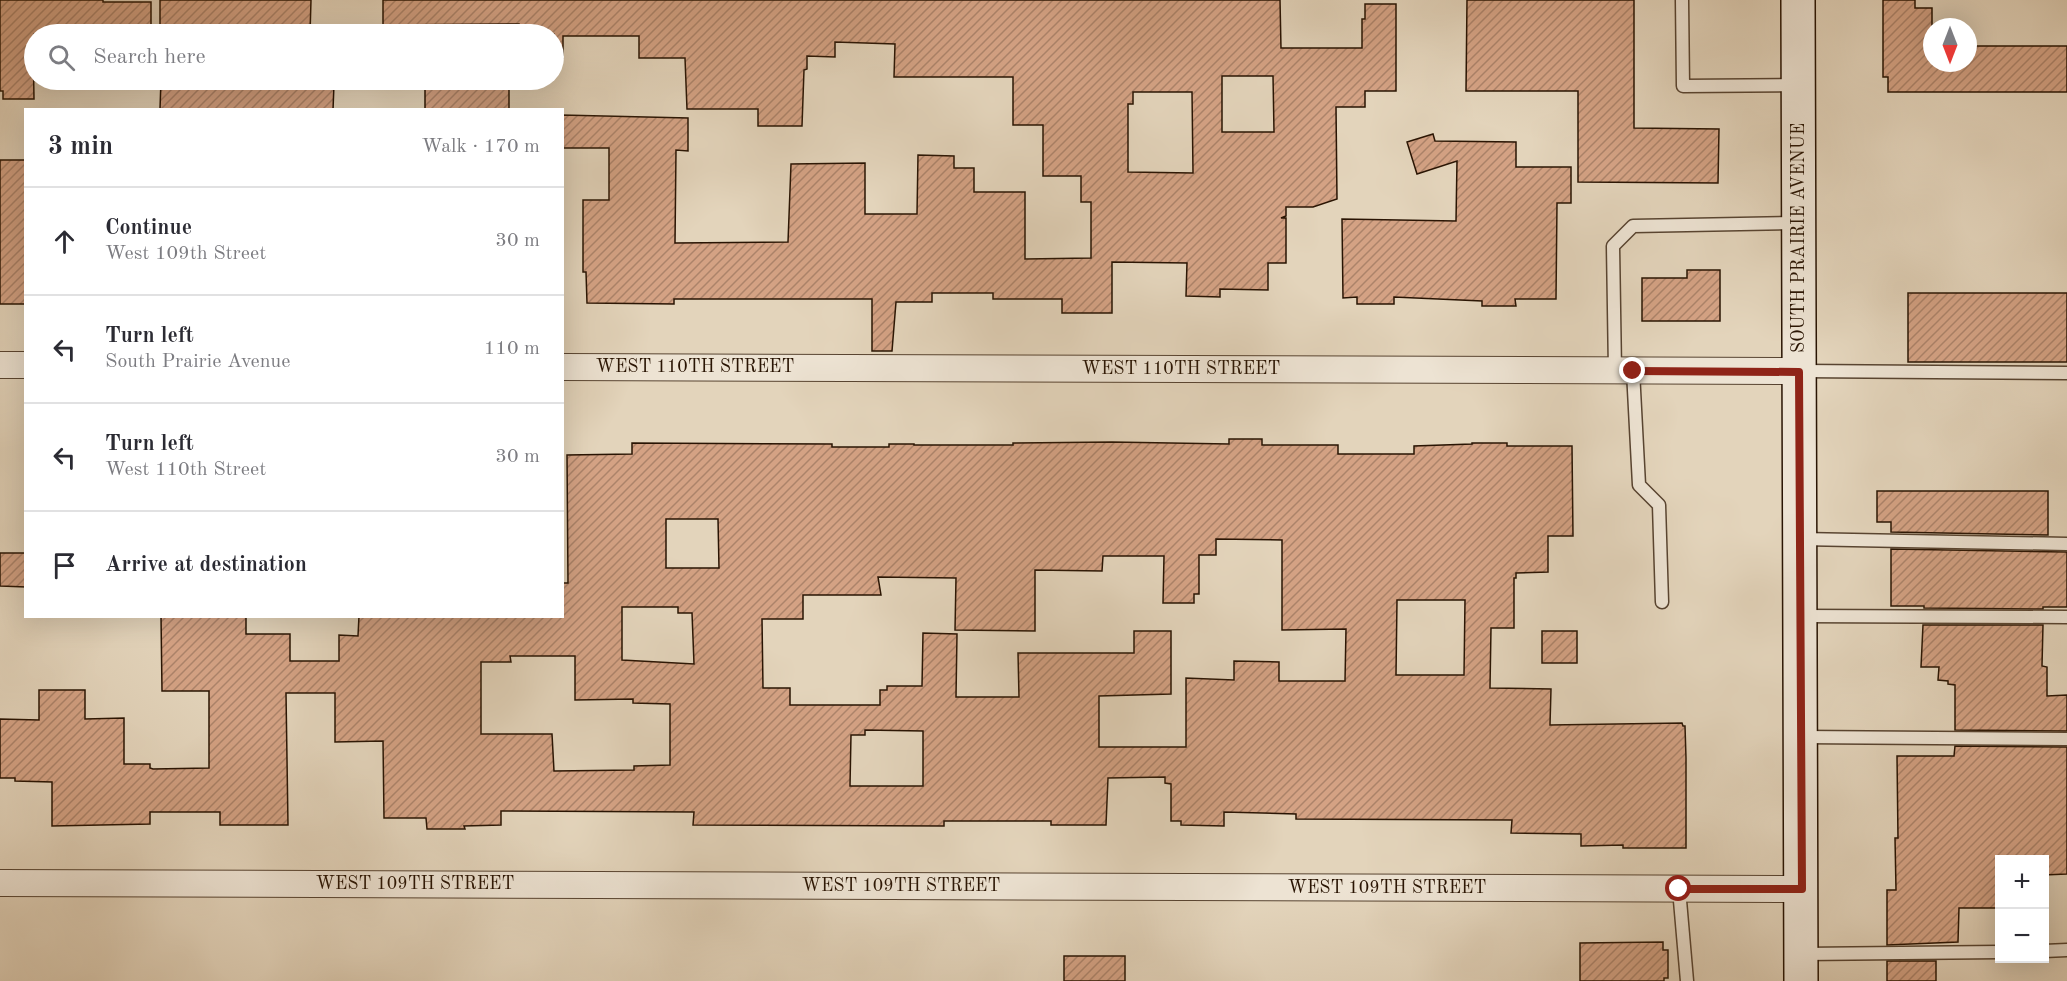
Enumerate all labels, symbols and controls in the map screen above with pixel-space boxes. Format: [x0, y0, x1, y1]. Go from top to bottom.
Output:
north arrow [1923, 18, 1977, 72]
search box [24, 24, 564, 90]
icon: search [45, 41, 78, 74]
text: Search here [93, 46, 206, 68]
street label: SOUTH PRAIRIE AVENUE [1790, 123, 1808, 353]
text: 3 min [48, 134, 113, 160]
text: Walk · 170 m [421, 137, 540, 157]
text: Continue [105, 217, 192, 239]
icon: ahead [48, 225, 81, 258]
text: 30 m [495, 231, 540, 251]
text: West 109th Street [105, 244, 266, 264]
text: Turn left [105, 325, 194, 347]
icon: left [48, 333, 81, 366]
text: 110 m [484, 339, 540, 359]
text: South Prairie Avenue [105, 352, 290, 372]
route end [1619, 357, 1645, 383]
street label: WEST 110TH STREET [596, 358, 794, 376]
street label: WEST 110TH STREET [1082, 360, 1280, 378]
text: Turn left [105, 433, 194, 455]
icon: left [48, 441, 81, 474]
text: 30 m [495, 447, 540, 467]
text: West 110th Street [105, 460, 266, 480]
icon: arrive [48, 549, 81, 582]
text: Arrive at destination [105, 554, 307, 576]
map controls [1995, 855, 2049, 963]
button: + [1995, 855, 2049, 909]
street label: WEST 109TH STREET [316, 875, 514, 893]
route start [1665, 875, 1691, 901]
street label: WEST 109TH STREET [802, 877, 1000, 895]
street label: WEST 109TH STREET [1288, 879, 1486, 897]
button: − [1995, 909, 2049, 963]

